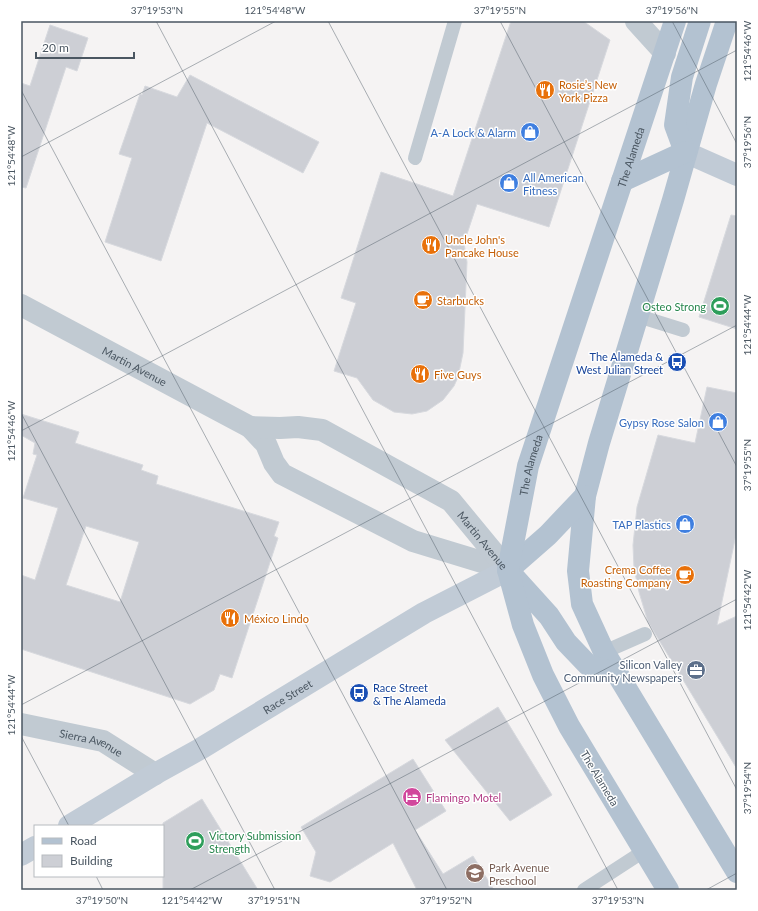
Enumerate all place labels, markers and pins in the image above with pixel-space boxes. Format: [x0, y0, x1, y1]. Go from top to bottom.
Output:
place label: Rosie’s New York Pizza [559, 78, 617, 104]
restaurant icon: Rosie’s New York Pizza [534, 79, 556, 101]
shop icon: A-A Lock & Alarm [519, 121, 541, 143]
place label: A-A Lock & Alarm [431, 126, 516, 139]
place label: All American Fitness [523, 171, 584, 197]
shop icon: All American Fitness [498, 172, 520, 194]
place label: Uncle John's Pancake House [445, 233, 519, 259]
restaurant icon: Uncle John's Pancake House [420, 234, 442, 256]
cafe icon: Starbucks [412, 289, 434, 311]
place label: Starbucks [437, 294, 484, 307]
sports icon: Osteo Strong [709, 295, 731, 317]
place label: Osteo Strong [642, 300, 706, 313]
place label: The Alameda & West Julian Street [576, 350, 663, 376]
bus stop icon: The Alameda & West Julian Street [666, 351, 688, 373]
restaurant icon: Five Guys [409, 363, 431, 385]
place label: Five Guys [434, 368, 482, 381]
shop icon: Gypsy Rose Salon [707, 411, 729, 433]
place label: Gypsy Rose Salon [619, 416, 704, 429]
shop icon: TAP Plastics [674, 513, 696, 535]
place label: TAP Plastics [613, 518, 671, 531]
place label: Crema Coffee Roasting Company [581, 563, 671, 589]
cafe icon: Crema Coffee Roasting Company [674, 564, 696, 586]
restaurant icon: México Lindo [219, 607, 241, 629]
place label: México Lindo [244, 612, 309, 625]
place label: Silicon Valley Community Newspapers [564, 658, 682, 684]
office icon: Silicon Valley Community Newspapers [685, 659, 707, 681]
place label: Race Street & The Alameda [373, 681, 446, 707]
bus stop icon: Race Street & The Alameda [348, 682, 370, 704]
hotel icon: Flamingo Motel [401, 786, 423, 808]
place label: Flamingo Motel [426, 791, 501, 804]
place label: Victory Submission Strength [209, 829, 301, 855]
sports icon: Victory Submission Strength [184, 830, 206, 852]
place label: Park Avenue Preschool [489, 861, 550, 887]
school or university icon: Park Avenue Preschool [464, 862, 486, 884]

